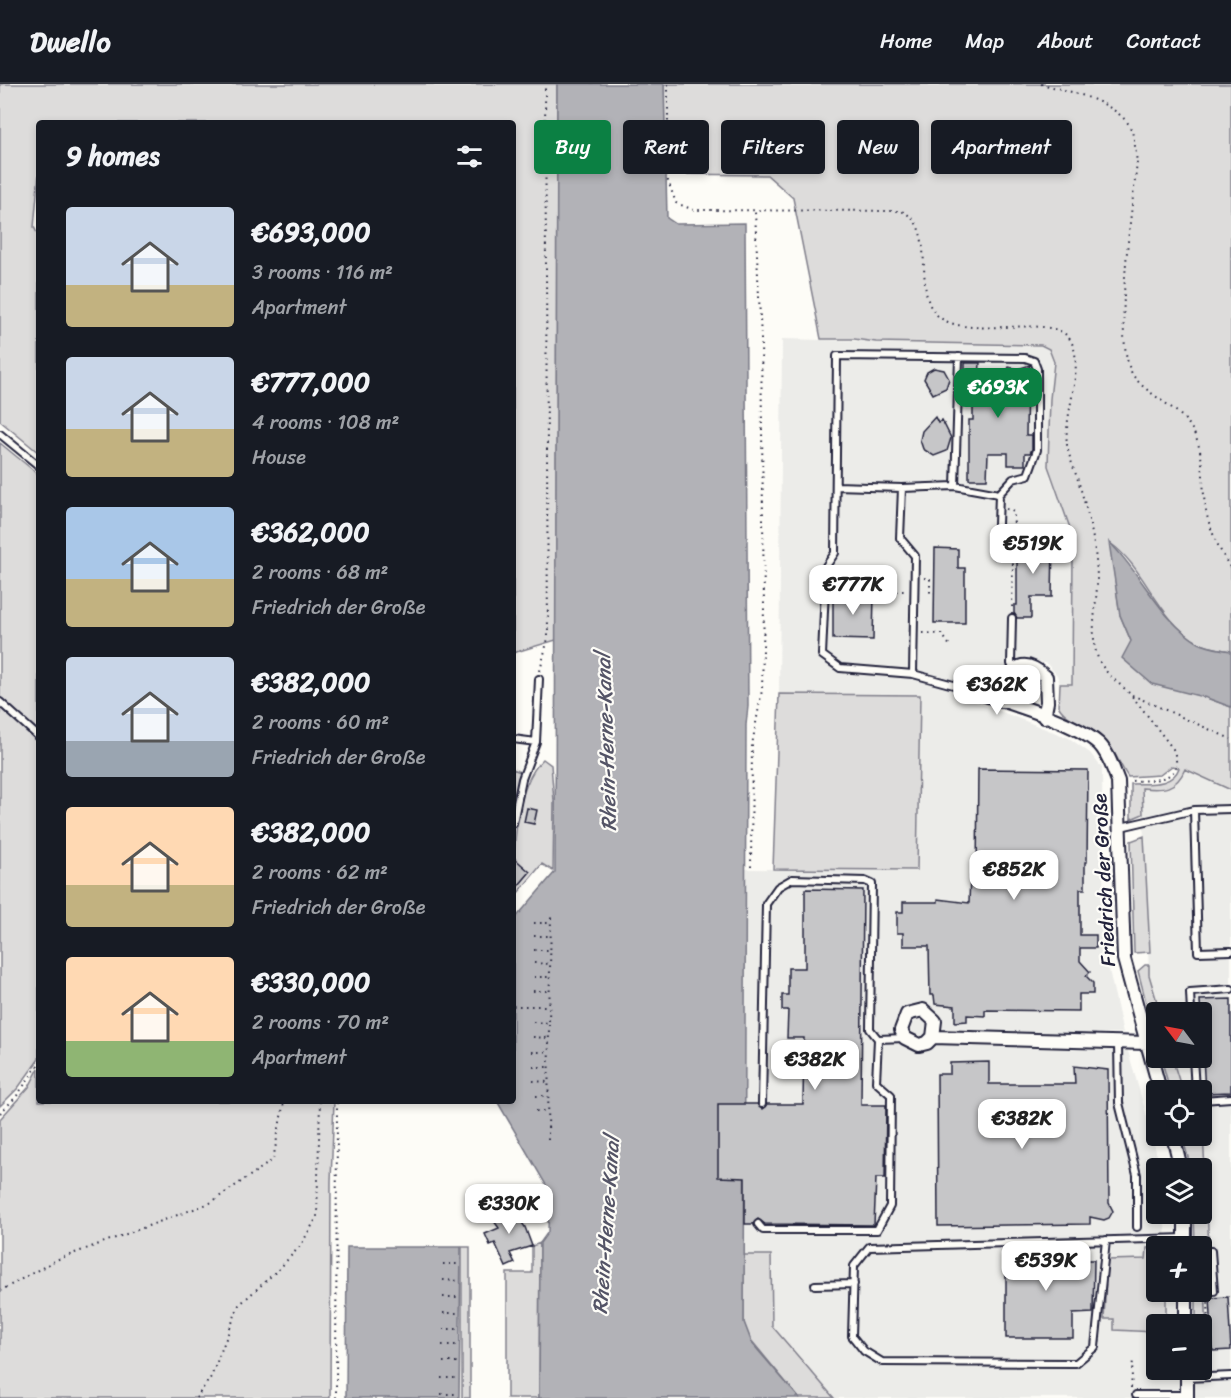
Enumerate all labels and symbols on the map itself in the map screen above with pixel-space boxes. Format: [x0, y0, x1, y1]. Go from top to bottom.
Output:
pin: €693K [956, 368, 1040, 419]
pin: €519K [991, 524, 1075, 575]
pin: €777K [811, 565, 895, 616]
water label: Rhein-Herne-Kanal [584, 647, 628, 832]
pin: €362K [955, 665, 1039, 716]
street label: Friedrich der Große [1082, 792, 1126, 967]
pin: €852K [972, 850, 1056, 901]
north arrow [1146, 1002, 1212, 1068]
pin: €382K [773, 1040, 857, 1091]
pin: €382K [980, 1099, 1064, 1150]
water label: Rhein-Herne-Kanal [581, 1130, 632, 1315]
pin: €330K [467, 1184, 551, 1235]
pin: €539K [1004, 1241, 1088, 1292]

